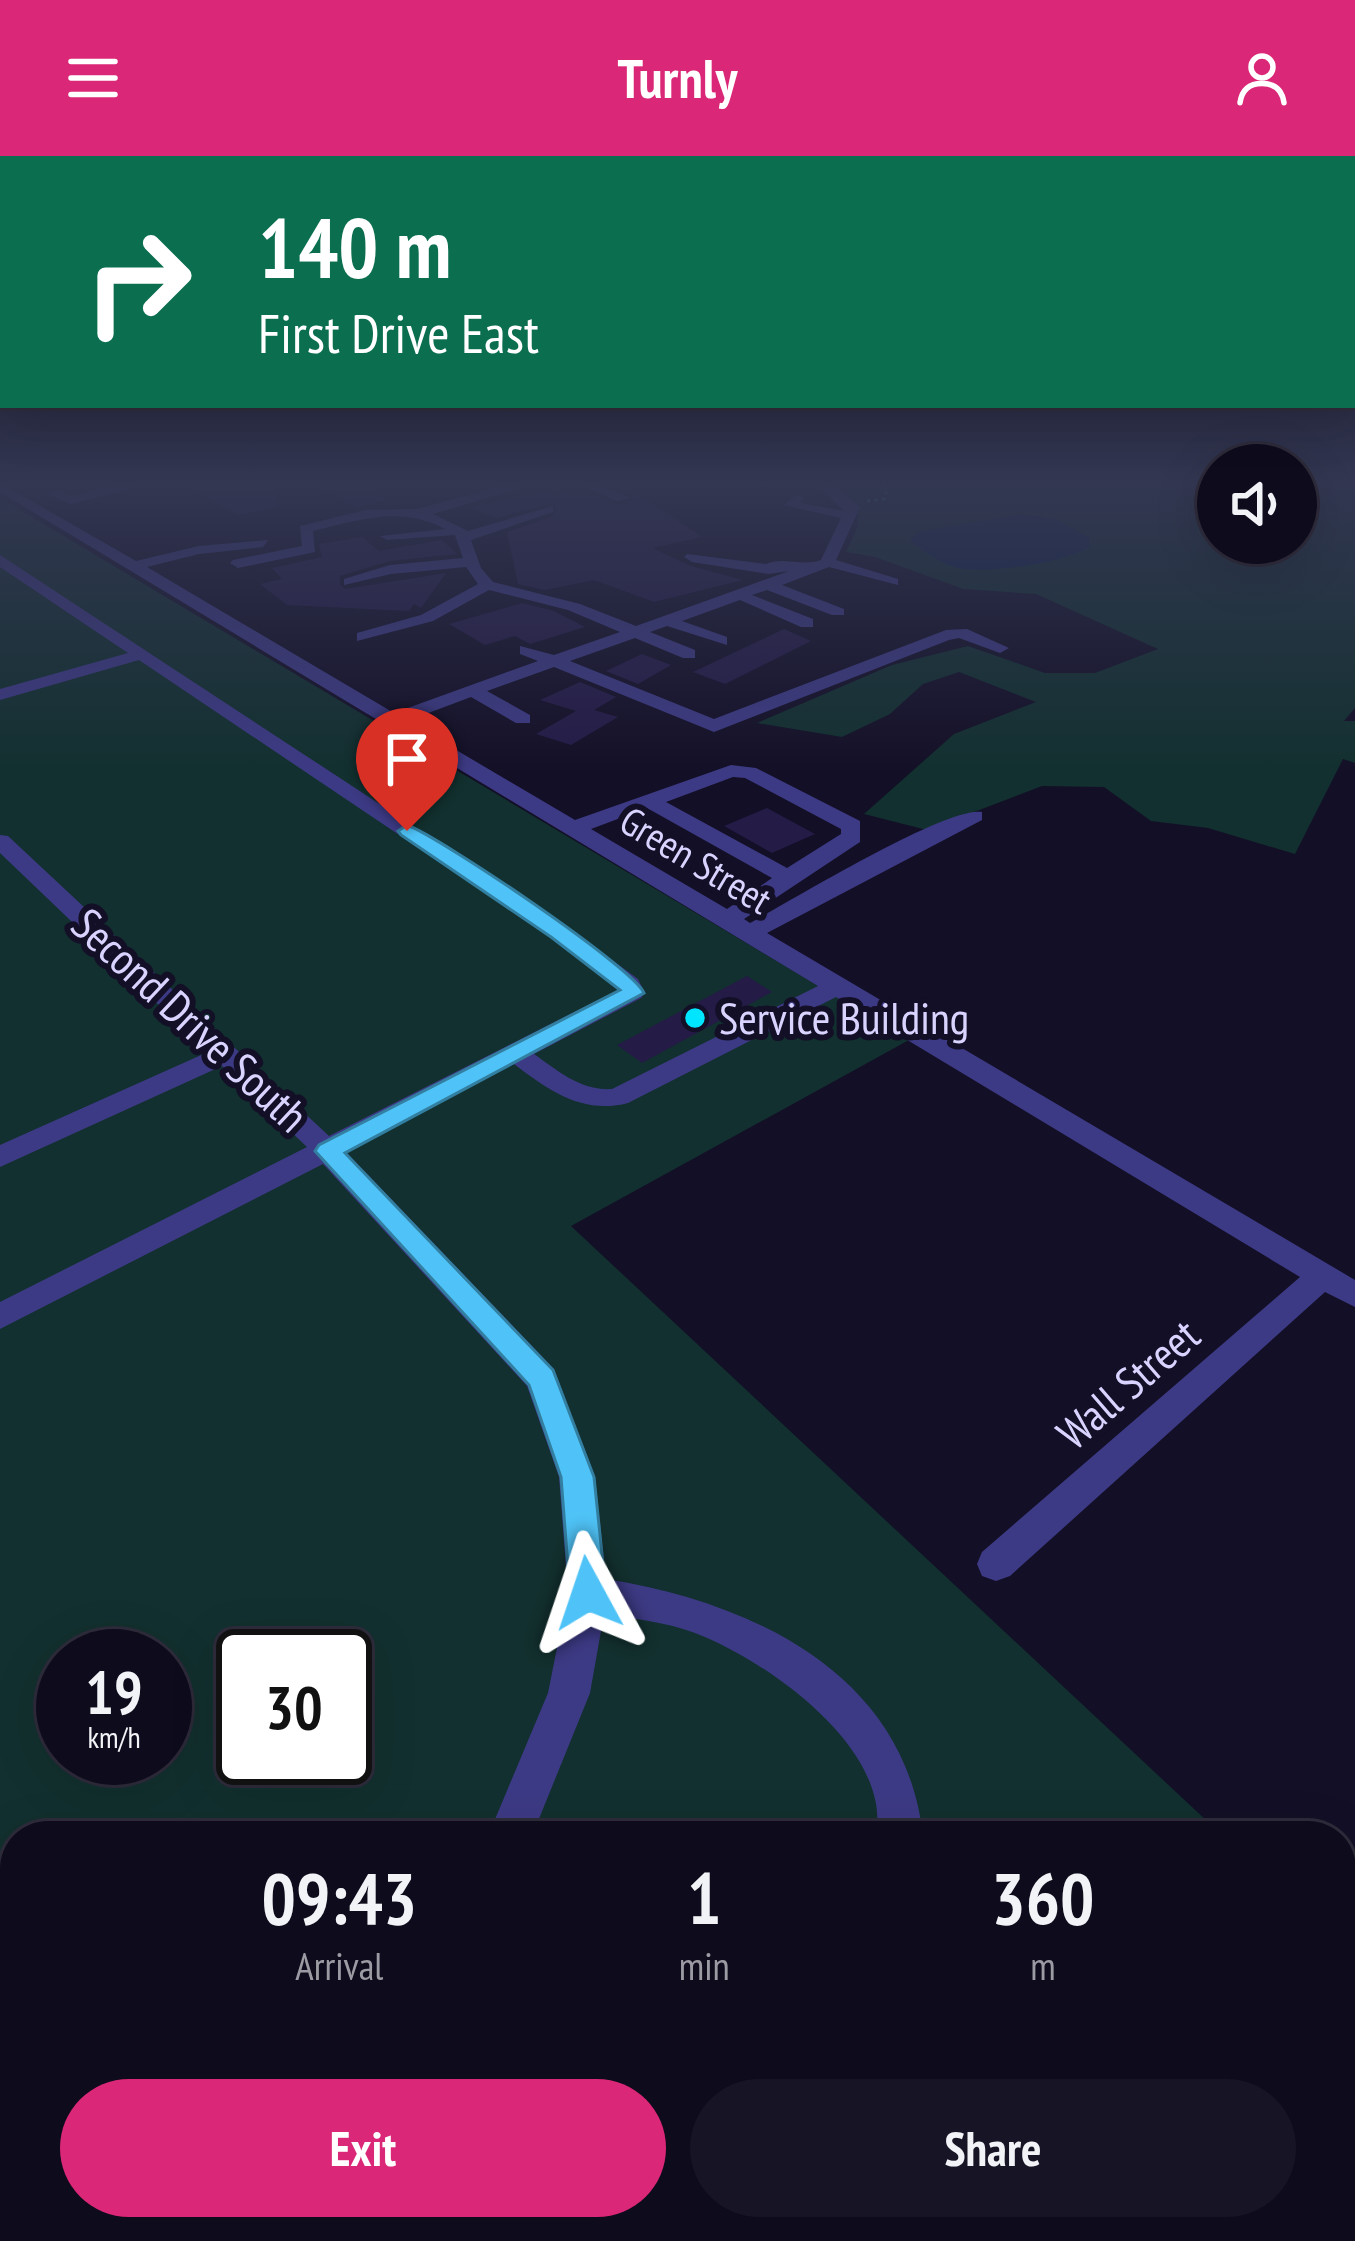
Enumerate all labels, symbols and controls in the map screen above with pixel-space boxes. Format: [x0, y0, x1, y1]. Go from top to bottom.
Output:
text: Turnly [618, 43, 737, 113]
icon: menu [60, 45, 126, 111]
icon: person [1229, 45, 1295, 111]
text: 140 m [258, 192, 451, 301]
icon: right [60, 204, 216, 360]
text: First Drive East [258, 298, 539, 368]
map controls [1197, 444, 1317, 564]
button: sound [1197, 444, 1317, 564]
pin [356, 708, 458, 831]
icon: arrive [374, 726, 440, 792]
street label: Green Street [611, 794, 782, 925]
street label: Second Drive South [60, 895, 321, 1144]
place label: Service Building [719, 988, 969, 1046]
marker: Service Building [682, 1005, 708, 1031]
street label: Wall Street [1044, 1305, 1211, 1461]
position arrow [525, 1530, 651, 1656]
speed limit sign: 30 [216, 1629, 372, 1785]
text: 19 [85, 1653, 143, 1731]
text: km/h [87, 1717, 141, 1756]
text: 09:43 [262, 1851, 417, 1944]
text: 1 [687, 1851, 721, 1944]
text: 360 [991, 1851, 1094, 1944]
text: Arrival [295, 1940, 383, 1991]
text: min [679, 1940, 730, 1991]
text: m [1030, 1940, 1056, 1991]
button: Exit [60, 2079, 666, 2217]
button: Share [690, 2079, 1296, 2217]

